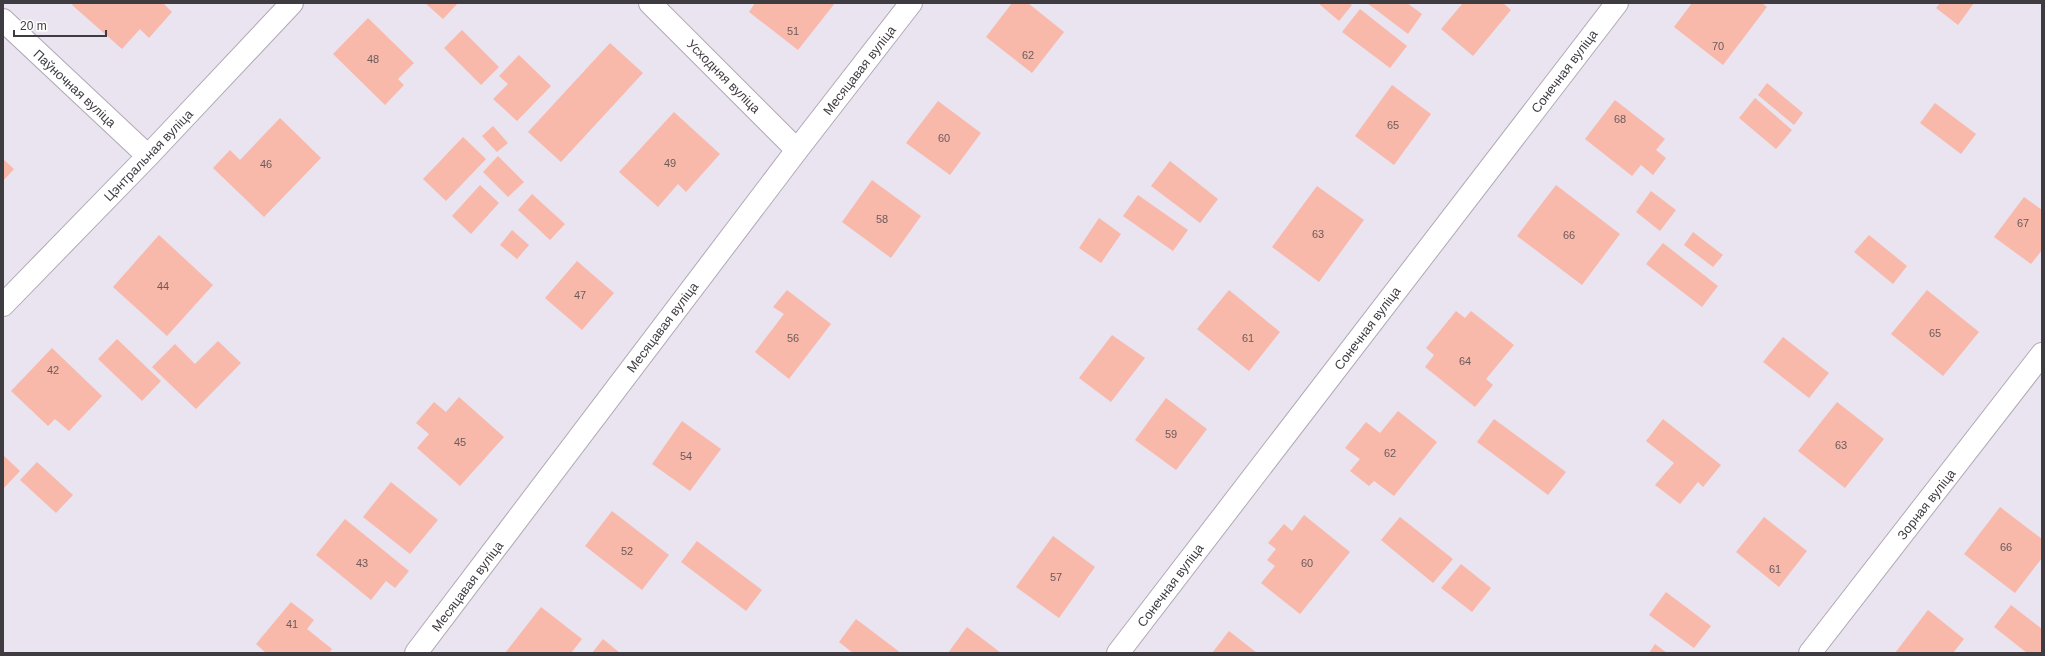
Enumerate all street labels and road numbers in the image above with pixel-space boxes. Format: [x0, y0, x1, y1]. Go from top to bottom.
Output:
street label: Месяцавая вуліца [820, 22, 899, 118]
street label: Сонечная вуліца [1528, 26, 1601, 116]
street label: Усходняя вуліца [684, 37, 764, 117]
street label: Паўночная вуліца [30, 46, 119, 131]
street label: Цэнтральная вуліца [101, 106, 196, 204]
street label: Месяцавая вуліца [624, 279, 702, 375]
street label: Сонечная вуліца [1331, 283, 1404, 373]
street label: Зорная вуліца [1894, 465, 1959, 543]
street label: Месяцавая вуліца [429, 538, 507, 634]
street label: Сонечная вуліца [1134, 540, 1207, 630]

